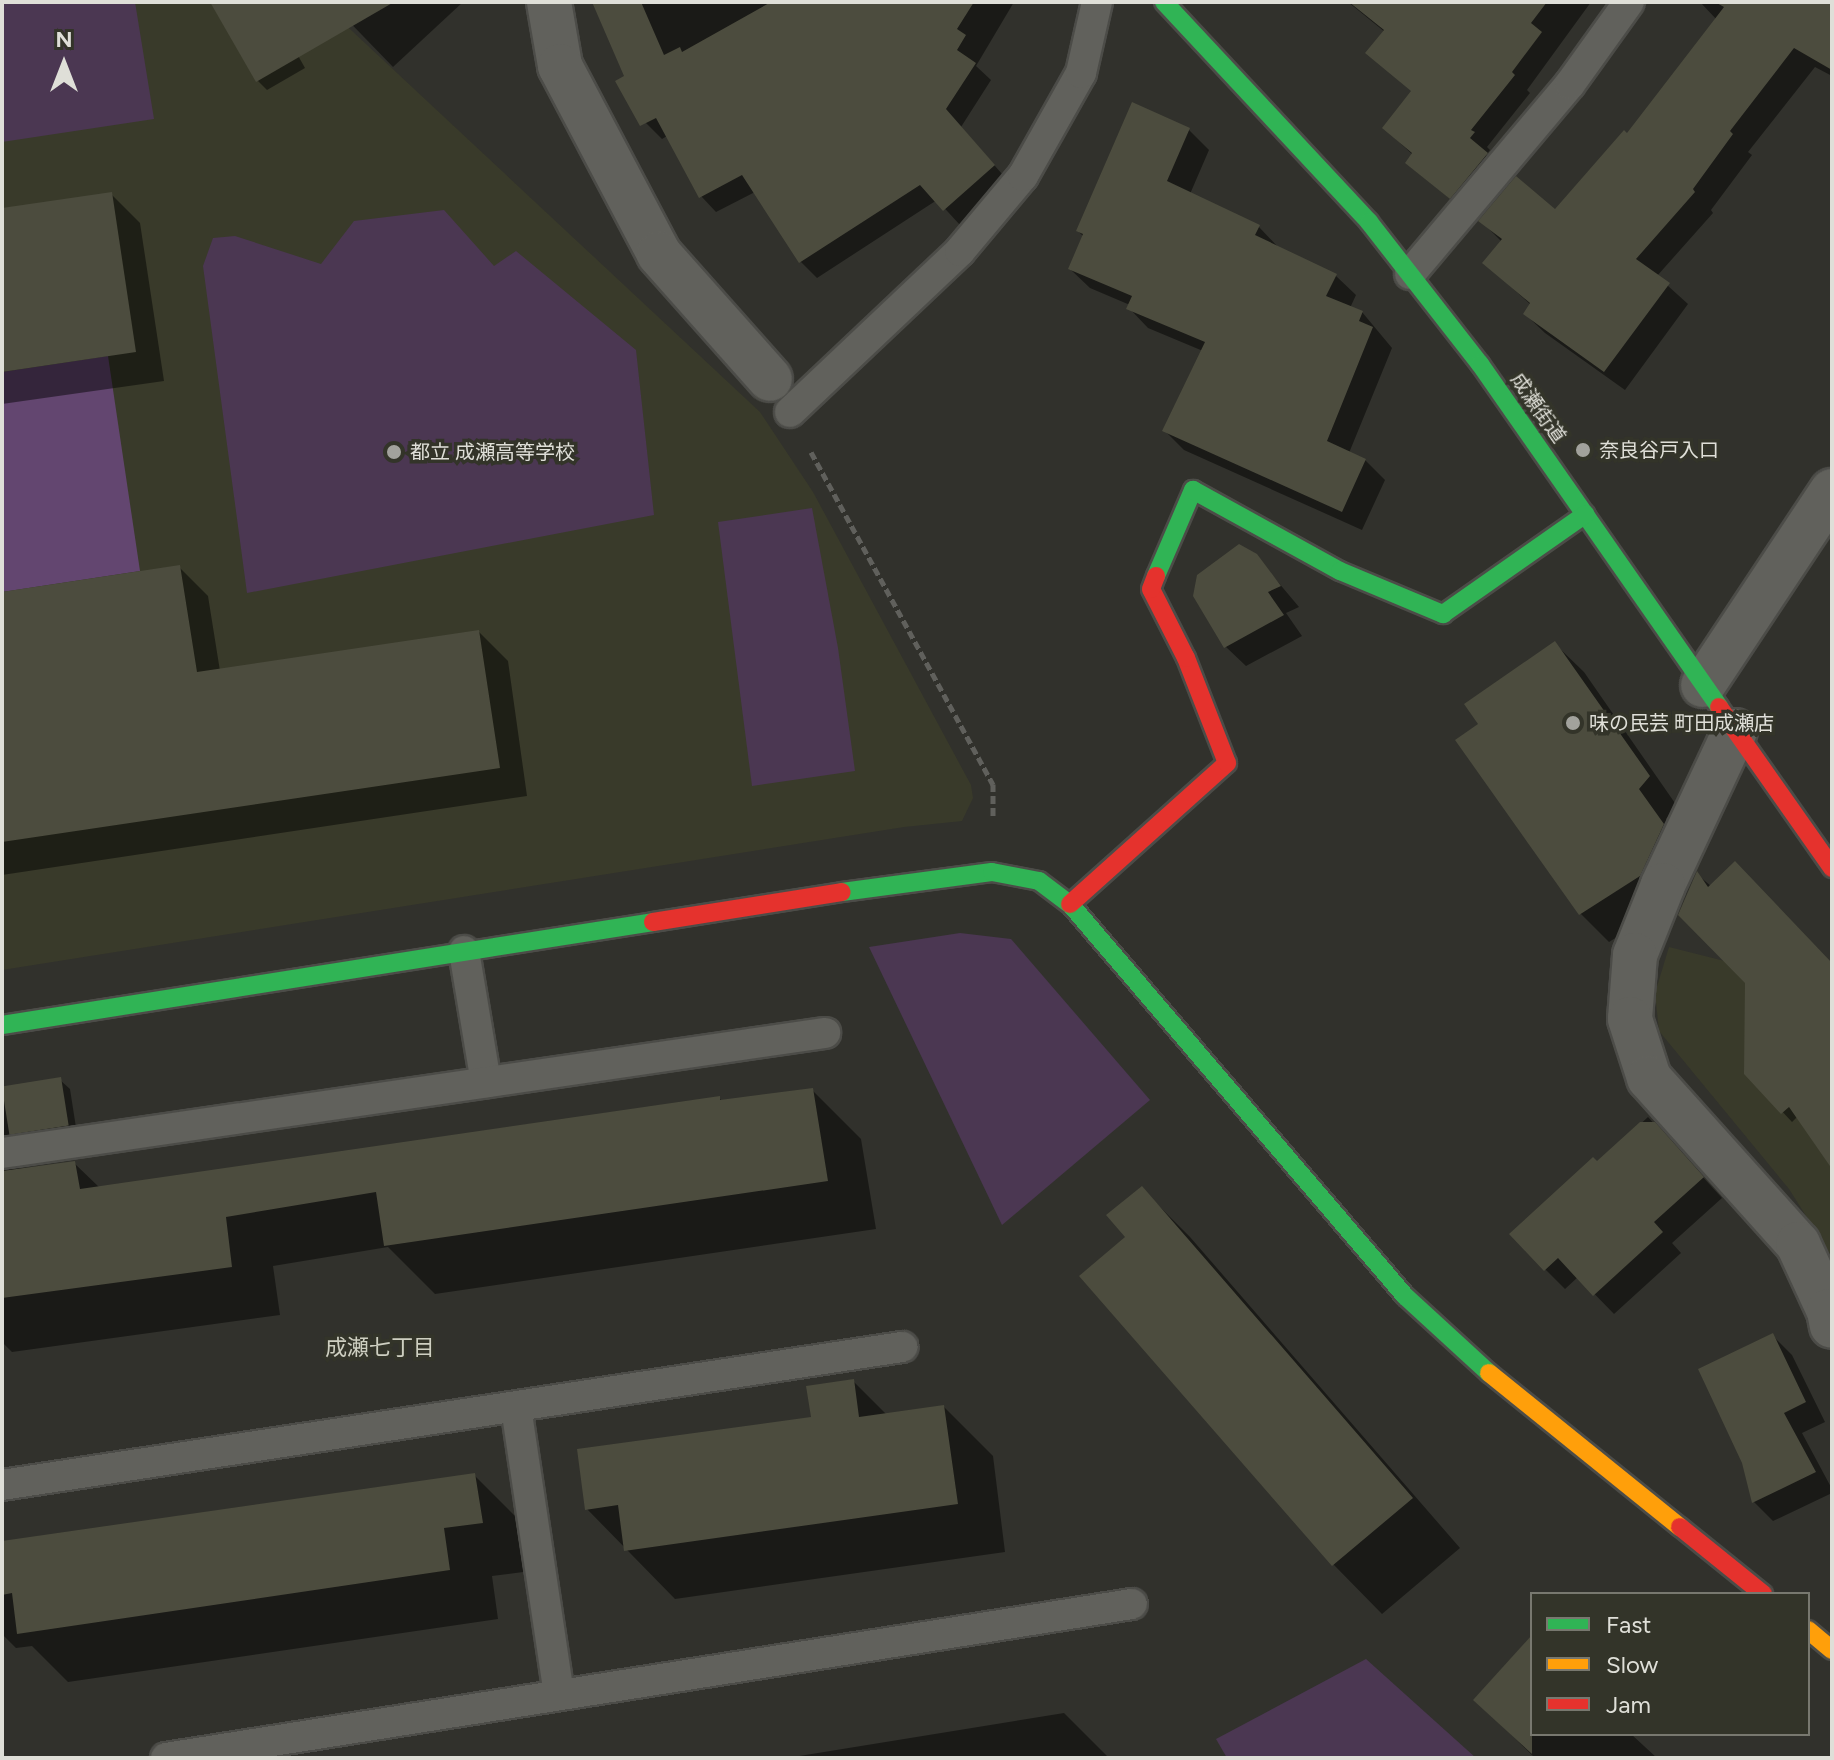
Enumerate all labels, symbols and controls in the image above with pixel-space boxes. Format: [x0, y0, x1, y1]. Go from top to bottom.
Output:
north arrow [24, 24, 104, 104]
text: N [55, 26, 73, 53]
street label: 成瀬街道 [1505, 368, 1571, 448]
place label: 奈良谷戸入口 [1599, 438, 1719, 462]
place label: 都立 成瀬高等学校 [410, 440, 575, 464]
marker: 奈良谷戸入口 [1574, 441, 1592, 459]
marker: 都立 成瀬高等学校 [385, 443, 403, 461]
place label: 味の民芸 町田成瀬店 [1589, 711, 1774, 735]
marker: 味の民芸 町田成瀬店 [1564, 714, 1582, 732]
district label: 成瀬七丁目 [325, 1335, 435, 1361]
legend [1530, 1592, 1810, 1736]
text: Fast [1606, 1610, 1651, 1639]
text: Slow [1606, 1650, 1658, 1679]
text: Jam [1606, 1690, 1651, 1719]

